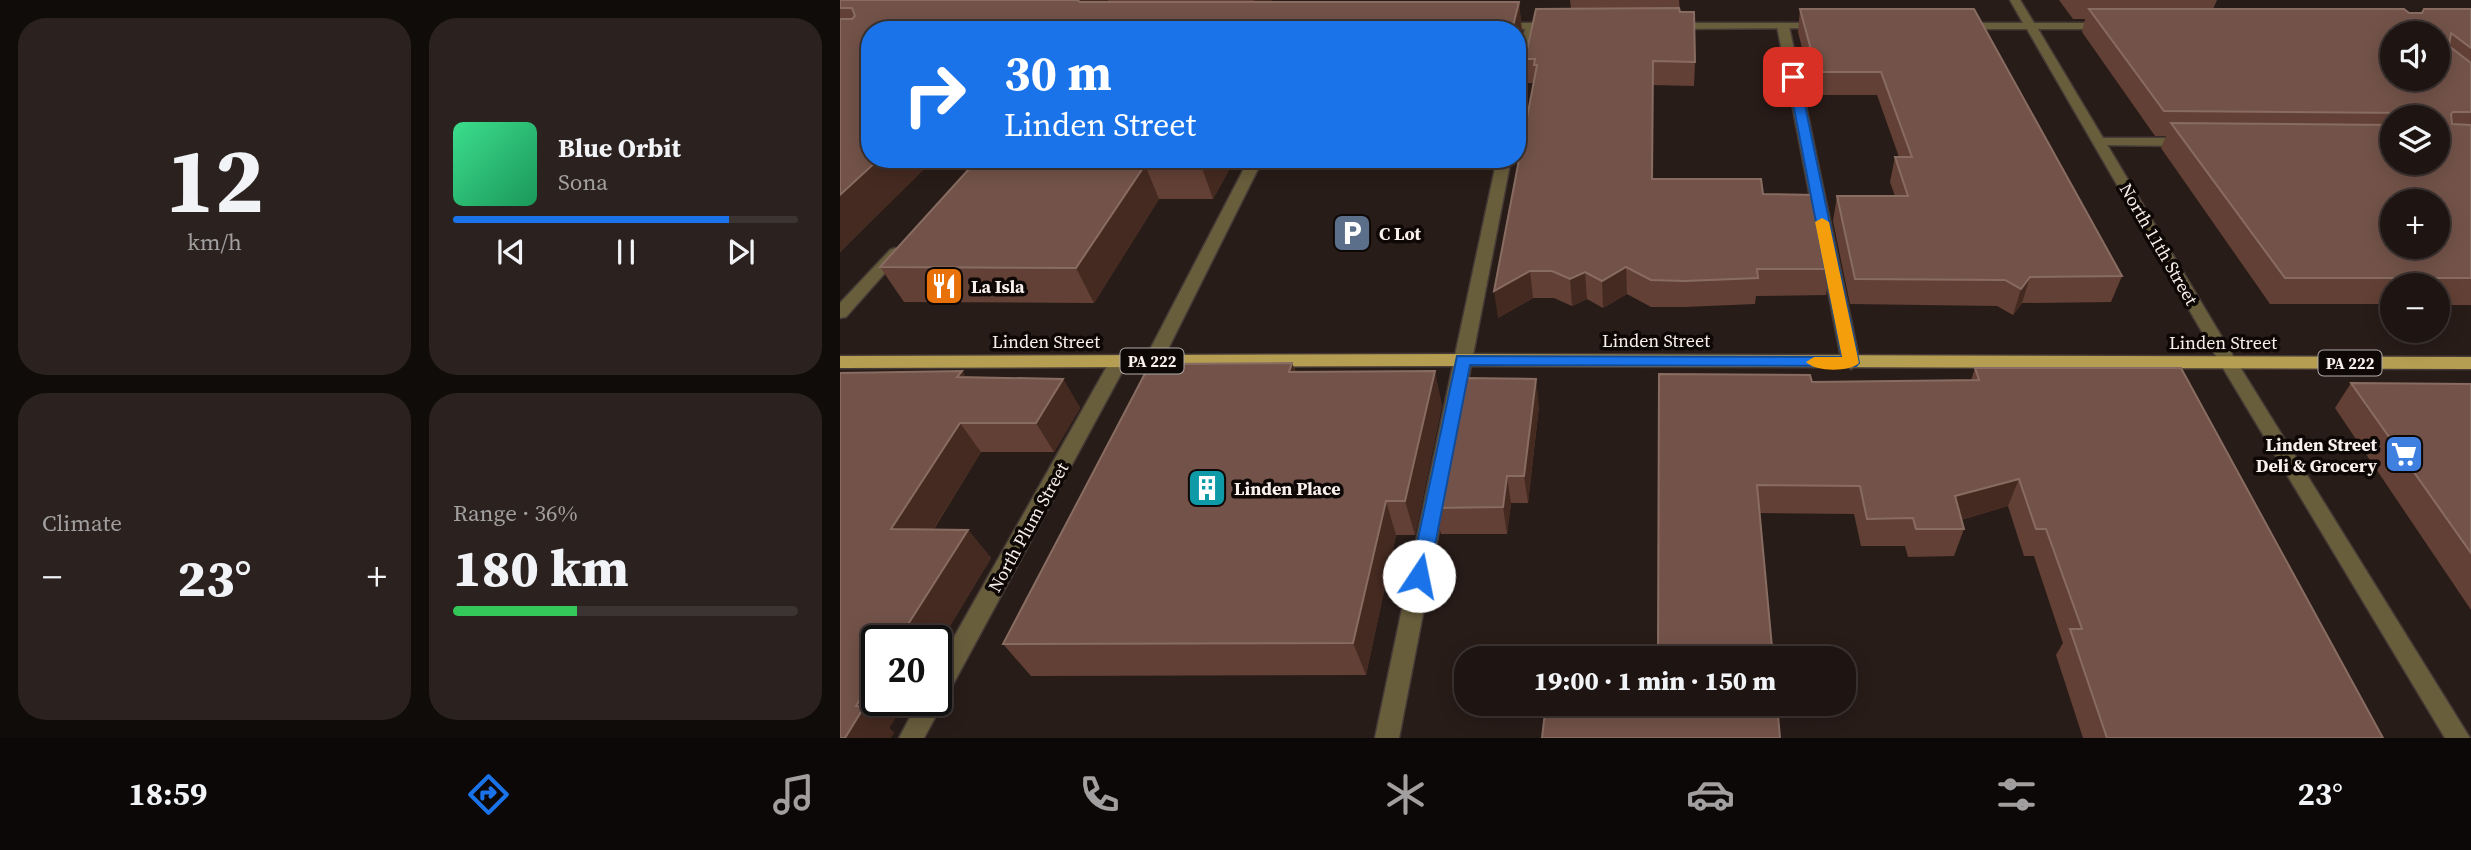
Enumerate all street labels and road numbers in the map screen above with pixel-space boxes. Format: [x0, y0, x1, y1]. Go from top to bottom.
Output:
street label: North 11th Street [2114, 178, 2204, 310]
street label: Linden Street [1602, 328, 1710, 353]
street label: Linden Street [992, 329, 1100, 354]
street label: Linden Street [2169, 330, 2277, 355]
road number: PA 222 [1120, 348, 1184, 374]
road number: PA 222 [2318, 350, 2382, 376]
street label: North Plum Street [982, 457, 1074, 596]

